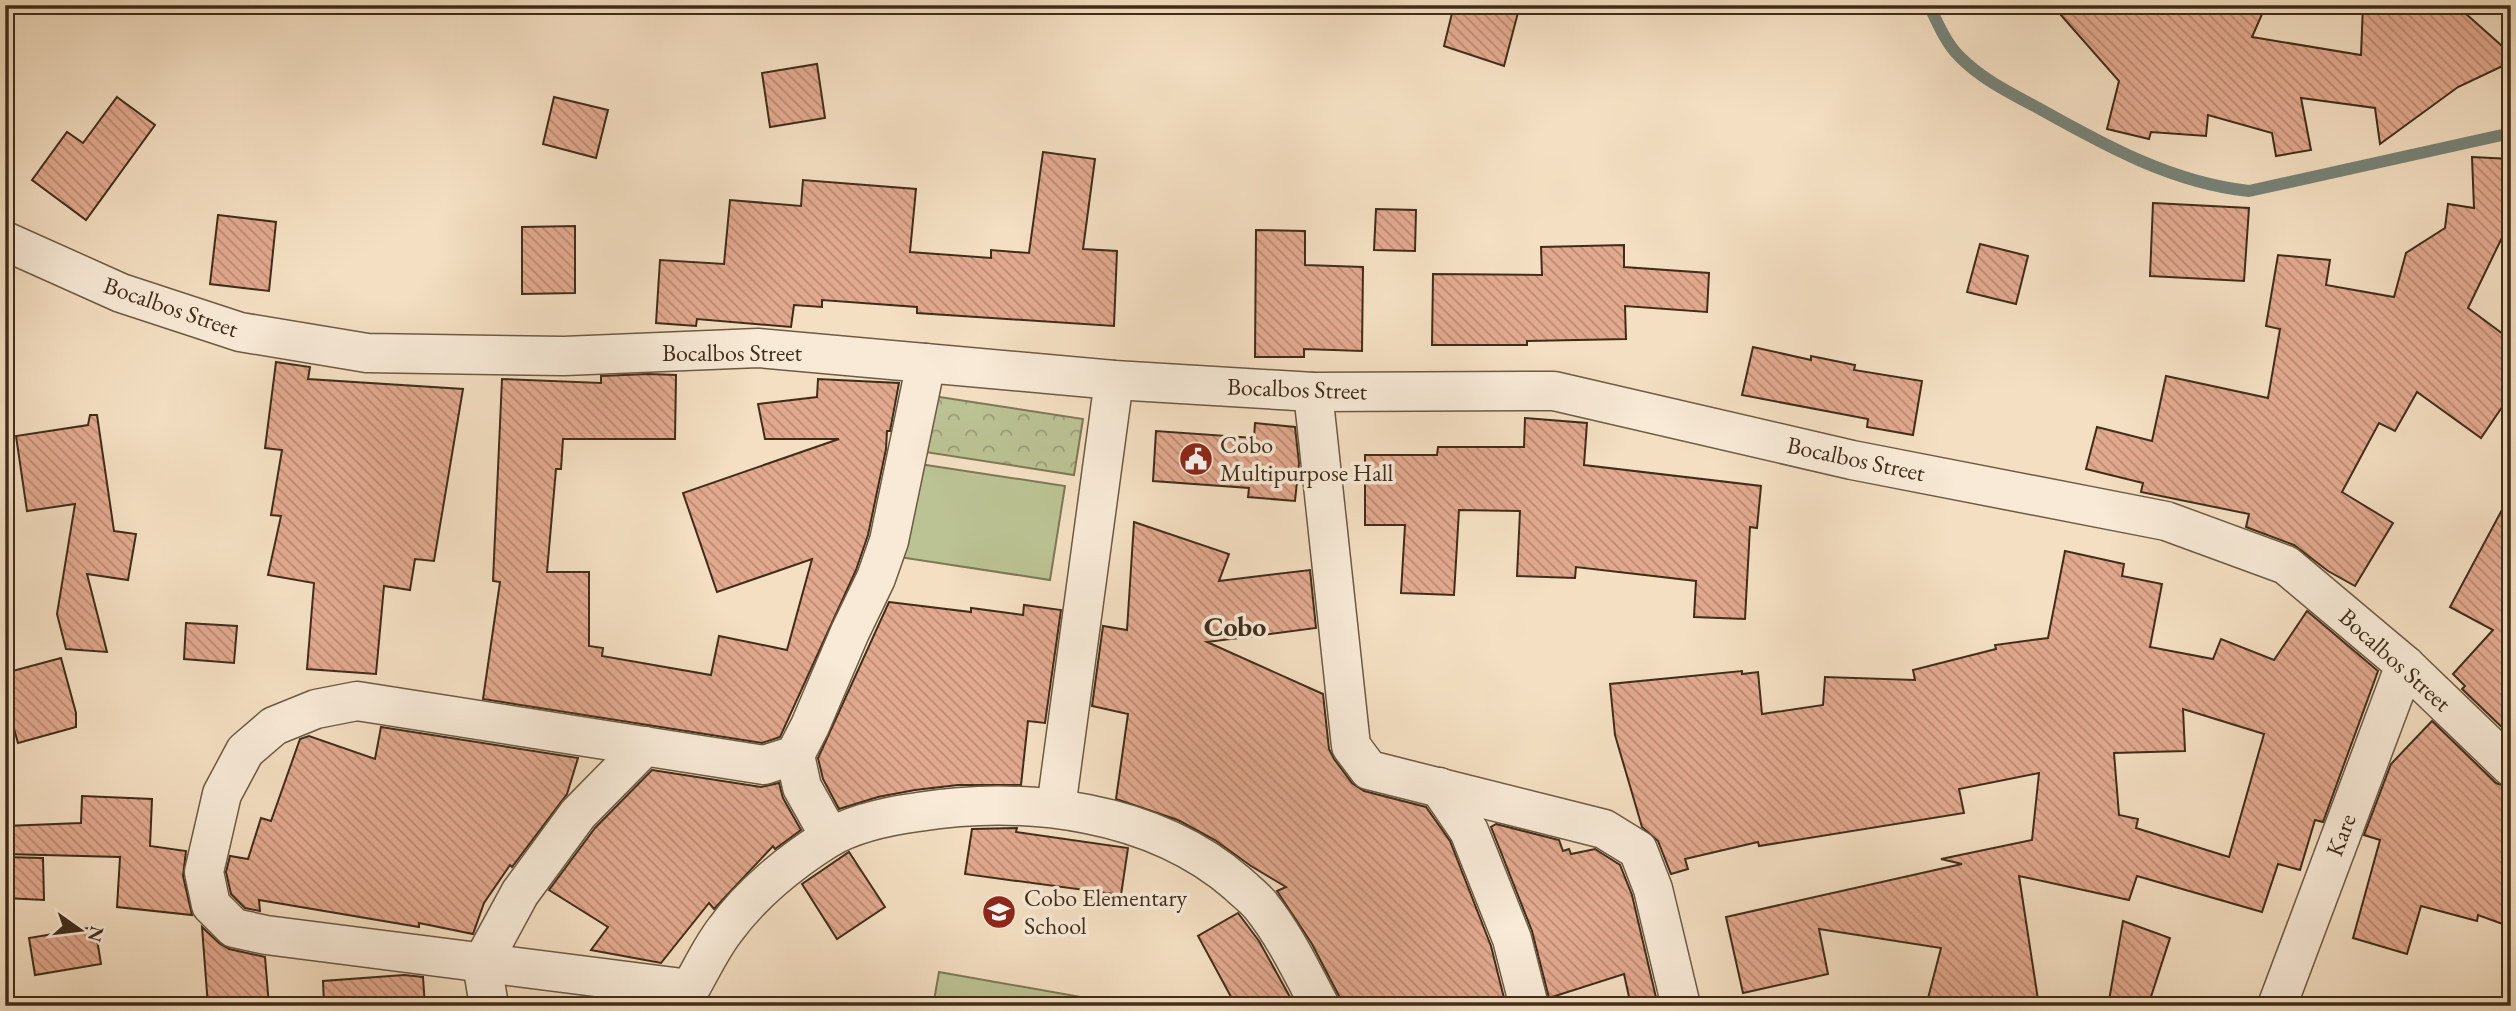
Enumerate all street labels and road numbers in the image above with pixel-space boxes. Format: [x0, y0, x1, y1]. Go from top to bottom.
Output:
street label: Bocalbos Street [100, 269, 243, 344]
street label: Bocalbos Street [662, 337, 803, 368]
street label: Bocalbos Street [1226, 371, 1368, 406]
street label: Bocalbos Street [1784, 429, 1928, 488]
street label: Bocalbos Street [2333, 601, 2458, 718]
street label: Kare [2318, 809, 2363, 861]

